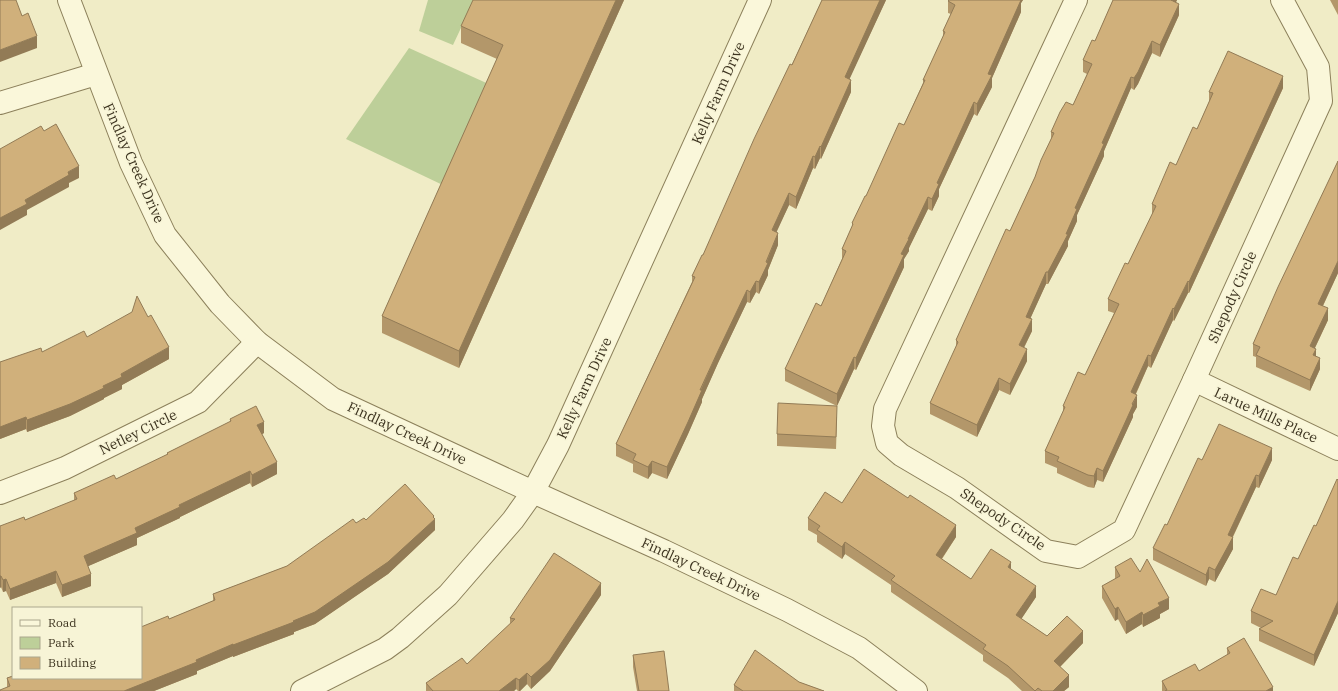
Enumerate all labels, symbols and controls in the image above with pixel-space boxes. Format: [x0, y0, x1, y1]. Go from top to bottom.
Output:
street label: Kelly Farm Drive [687, 39, 749, 147]
street label: Findlay Creek Drive [99, 100, 169, 226]
street label: Shepody Circle [1204, 248, 1260, 346]
street label: Kelly Farm Drive [553, 334, 615, 442]
street label: Larue Mills Place [1211, 383, 1321, 447]
street label: Findlay Creek Drive [344, 397, 470, 469]
street label: Netley Circle [96, 405, 180, 459]
street label: Shepody Circle [957, 484, 1049, 554]
street label: Findlay Creek Drive [638, 533, 764, 605]
legend [12, 607, 142, 679]
text: Road [48, 615, 77, 630]
text: Park [48, 635, 74, 650]
text: Building [48, 655, 96, 670]

